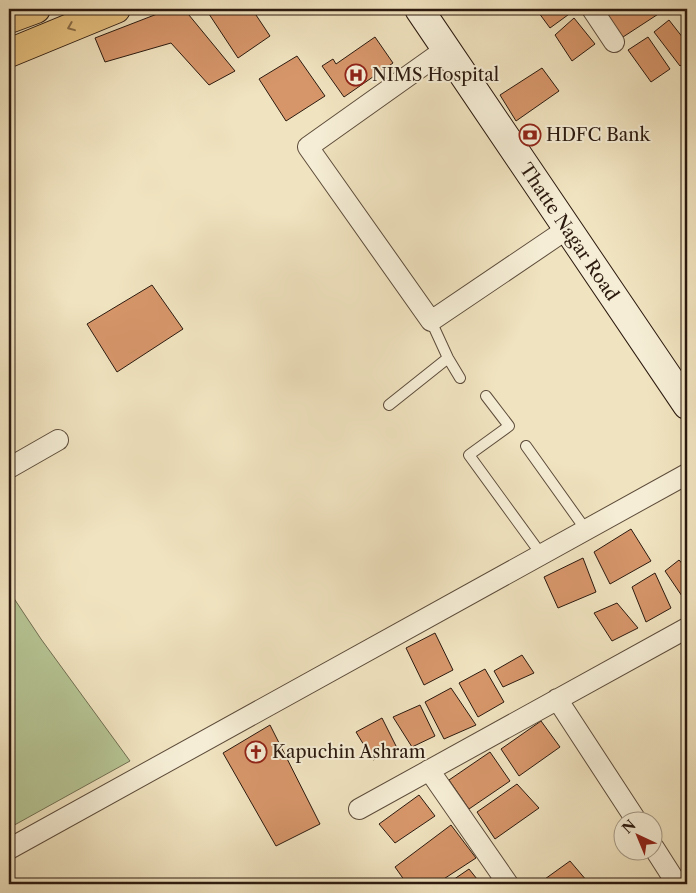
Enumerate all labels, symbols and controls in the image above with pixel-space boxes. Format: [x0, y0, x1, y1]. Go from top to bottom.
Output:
one-way arrow [67, 21, 76, 31]
hospital icon: NIMS Hospital [344, 63, 368, 87]
place label: NIMS Hospital [372, 64, 499, 86]
bank icon: HDFC Bank [518, 123, 542, 147]
place label: HDFC Bank [546, 124, 651, 146]
street label: Thatte Nagar Road [515, 159, 623, 305]
church icon: Kapuchin Ashram [244, 740, 268, 764]
place label: Kapuchin Ashram [272, 741, 426, 763]
north arrow [614, 810, 664, 860]
text: N [618, 816, 640, 837]

